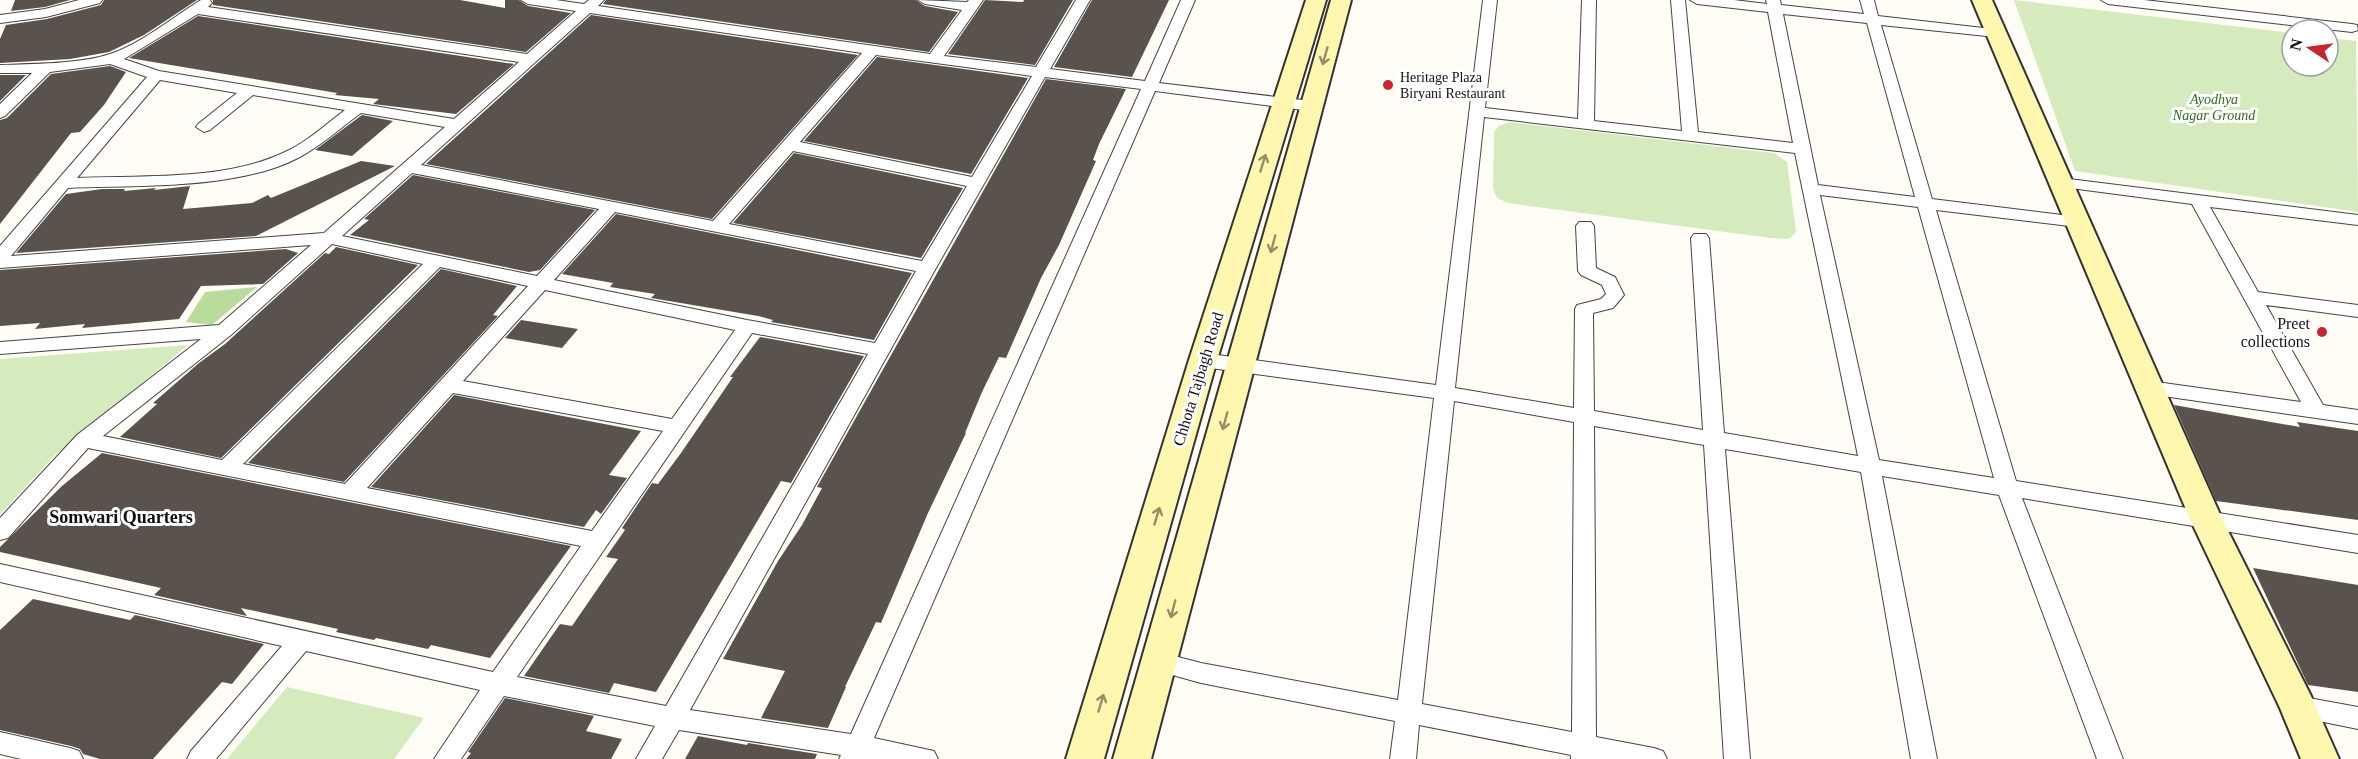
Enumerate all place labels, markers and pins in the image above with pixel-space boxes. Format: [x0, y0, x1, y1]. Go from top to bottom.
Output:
place label: Heritage Plaza Biryani Restaurant [1400, 70, 1505, 101]
marker: Heritage Plaza Biryani Restaurant [1381, 78, 1395, 92]
place label: Preet collections [2241, 315, 2311, 350]
marker: Preet collections [2315, 325, 2329, 339]

